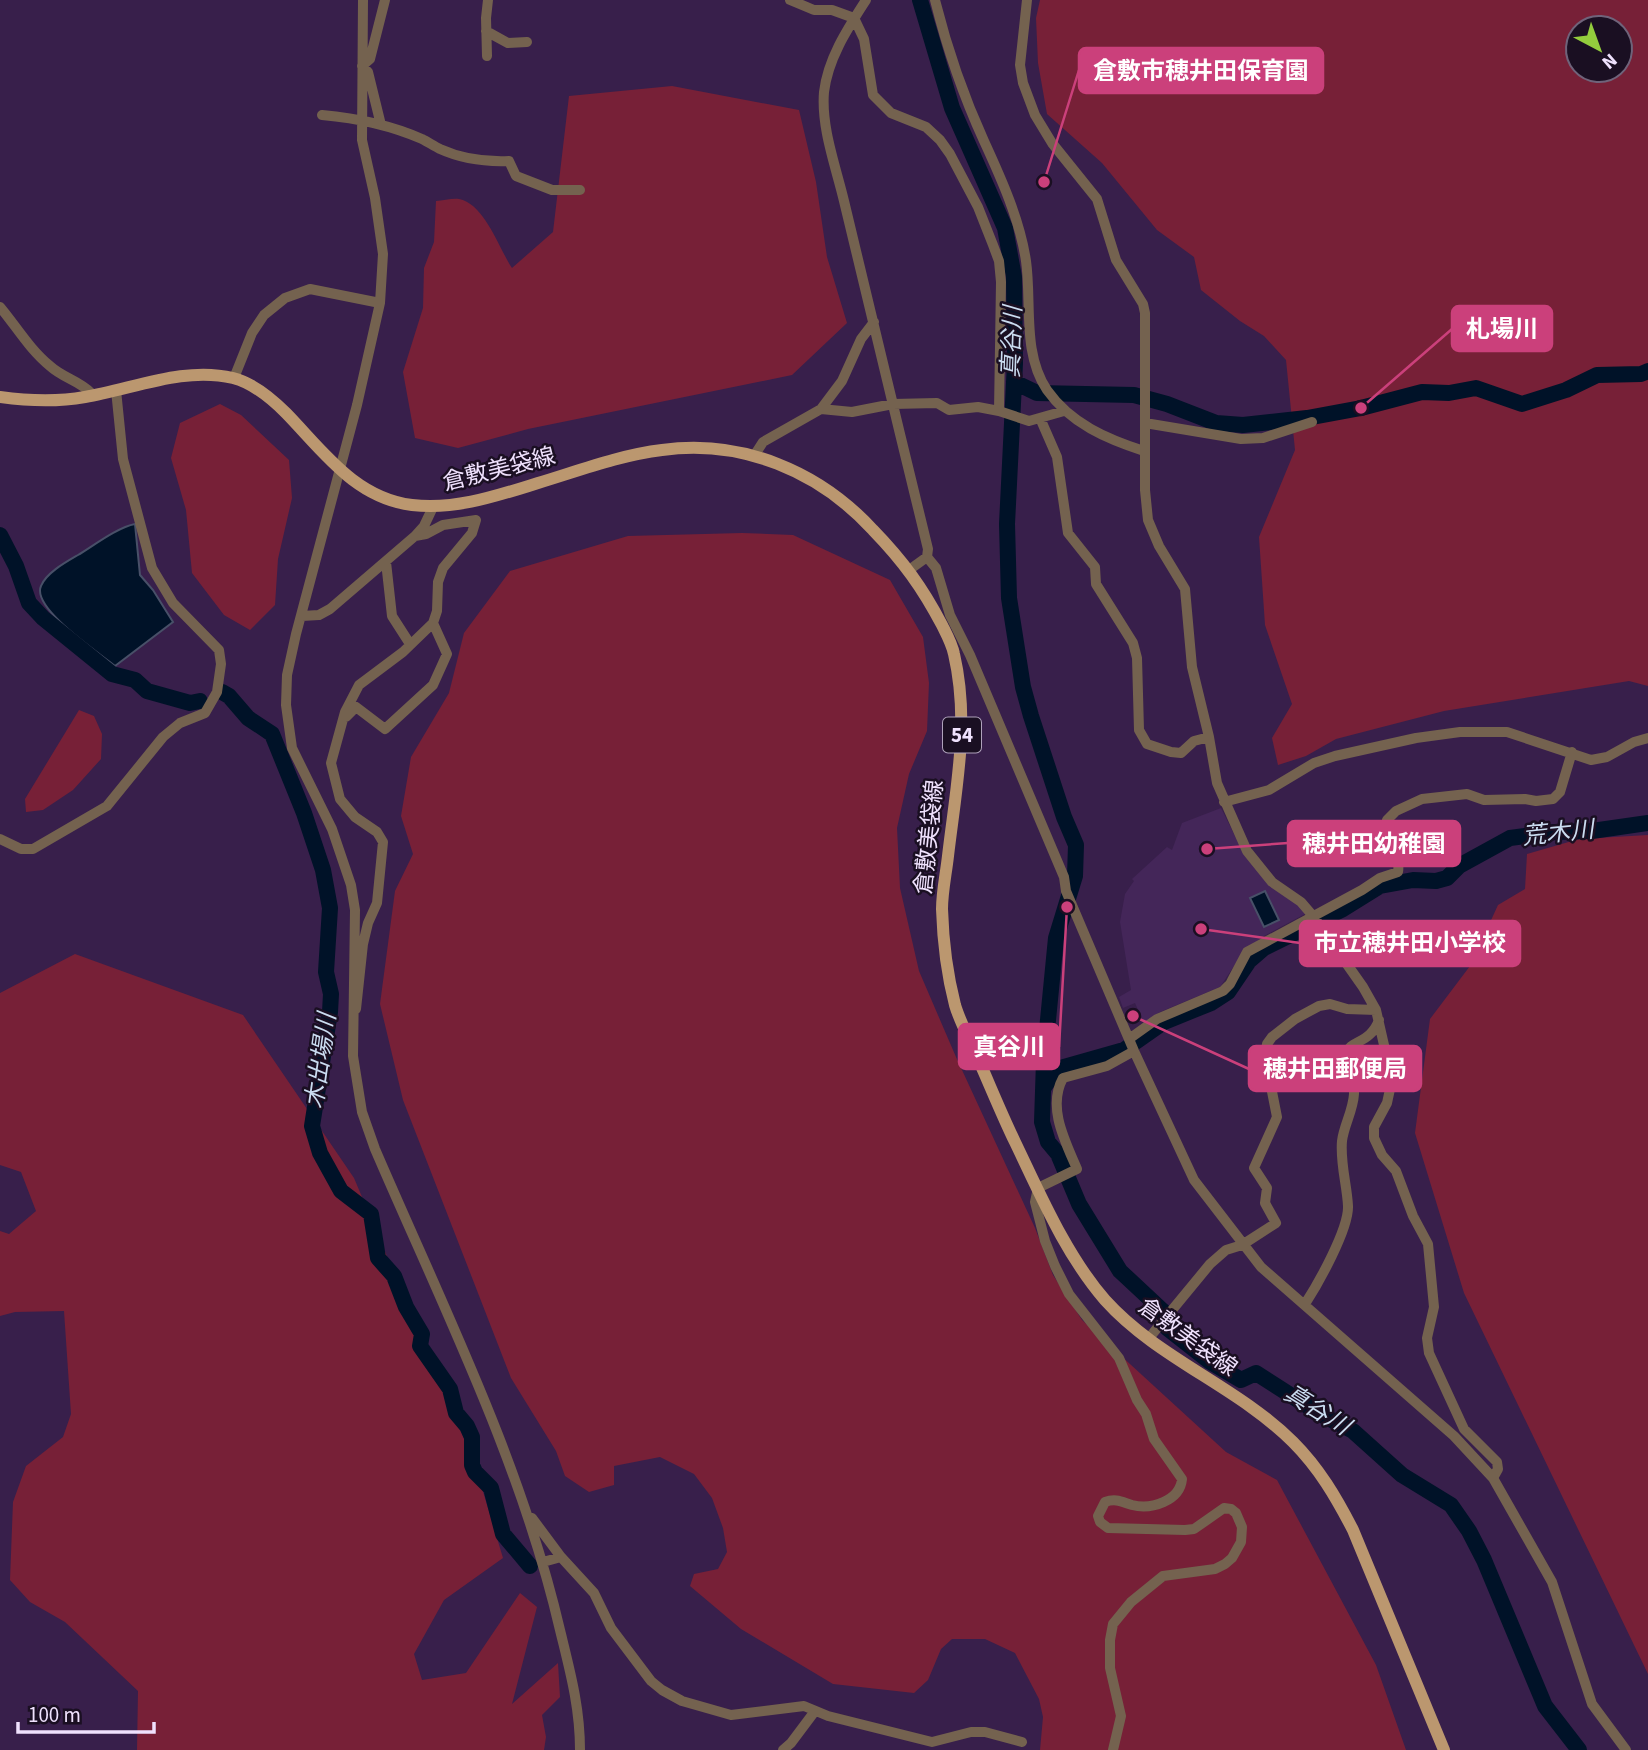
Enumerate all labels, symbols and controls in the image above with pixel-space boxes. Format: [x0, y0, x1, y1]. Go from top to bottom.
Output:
north arrow [1564, 14, 1634, 84]
text: N [1596, 46, 1623, 75]
callout: 倉敷市穂井田保育園 [1079, 48, 1323, 93]
text: 倉敷市穂井田保育園 [1093, 54, 1309, 89]
water label: 真谷川 [993, 302, 1031, 379]
callout: 札場川 [1452, 306, 1552, 351]
text: 札場川 [1466, 312, 1538, 347]
street label: 倉敷美袋線 [439, 439, 559, 499]
road number: 54 [943, 718, 981, 752]
street label: 倉敷美袋線 [907, 778, 951, 896]
water label: 荒木川 [1520, 812, 1599, 854]
callout: 穂井田幼稚園 [1288, 821, 1460, 866]
text: 穂井田幼稚園 [1302, 827, 1446, 862]
callout: 市立穂井田小学校 [1300, 921, 1520, 966]
text: 市立穂井田小学校 [1314, 926, 1506, 961]
water label: 木出場川 [297, 1008, 345, 1111]
callout: 真谷川 [959, 1024, 1059, 1069]
text: 真谷川 [973, 1030, 1045, 1065]
callout: 穂井田郵便局 [1249, 1046, 1421, 1091]
text: 穂井田郵便局 [1263, 1052, 1407, 1087]
street label: 倉敷美袋線 [1132, 1290, 1244, 1384]
water label: 真谷川 [1277, 1376, 1359, 1446]
scale bar [18, 1690, 154, 1734]
text: 100 m [28, 1700, 81, 1730]

